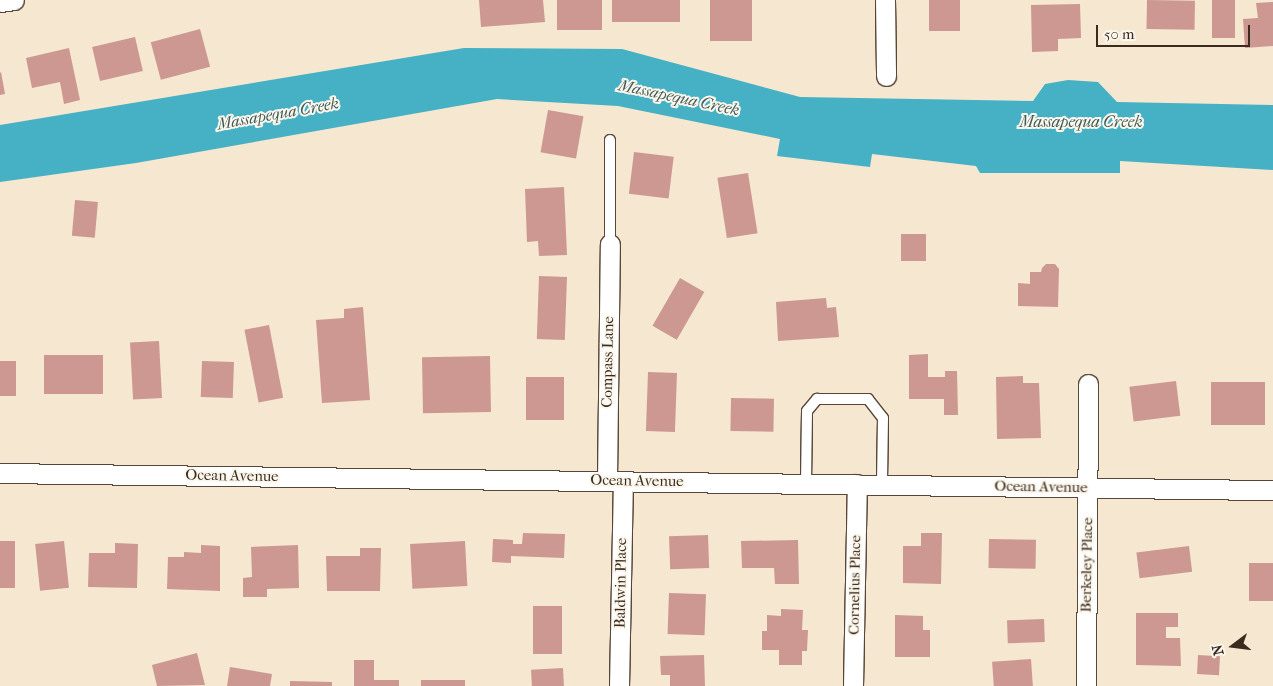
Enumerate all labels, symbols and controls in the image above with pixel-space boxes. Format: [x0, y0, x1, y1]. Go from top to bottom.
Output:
scale bar [1098, 15, 1252, 47]
text: 50 m [1104, 25, 1134, 43]
water label: Massapequa Creek [617, 76, 741, 120]
water label: Massapequa Creek [216, 94, 340, 134]
water label: Massapequa Creek [1019, 112, 1143, 132]
street label: Compass Lane [598, 316, 618, 408]
street label: Ocean Avenue [185, 466, 279, 486]
street label: Ocean Avenue [590, 471, 684, 491]
street label: Ocean Avenue [994, 477, 1088, 497]
street label: Berkeley Place [1077, 517, 1097, 613]
street label: Cornelius Place [845, 535, 865, 635]
street label: Baldwin Place [611, 538, 631, 628]
north arrow [1208, 621, 1258, 671]
text: N [1208, 643, 1228, 657]

